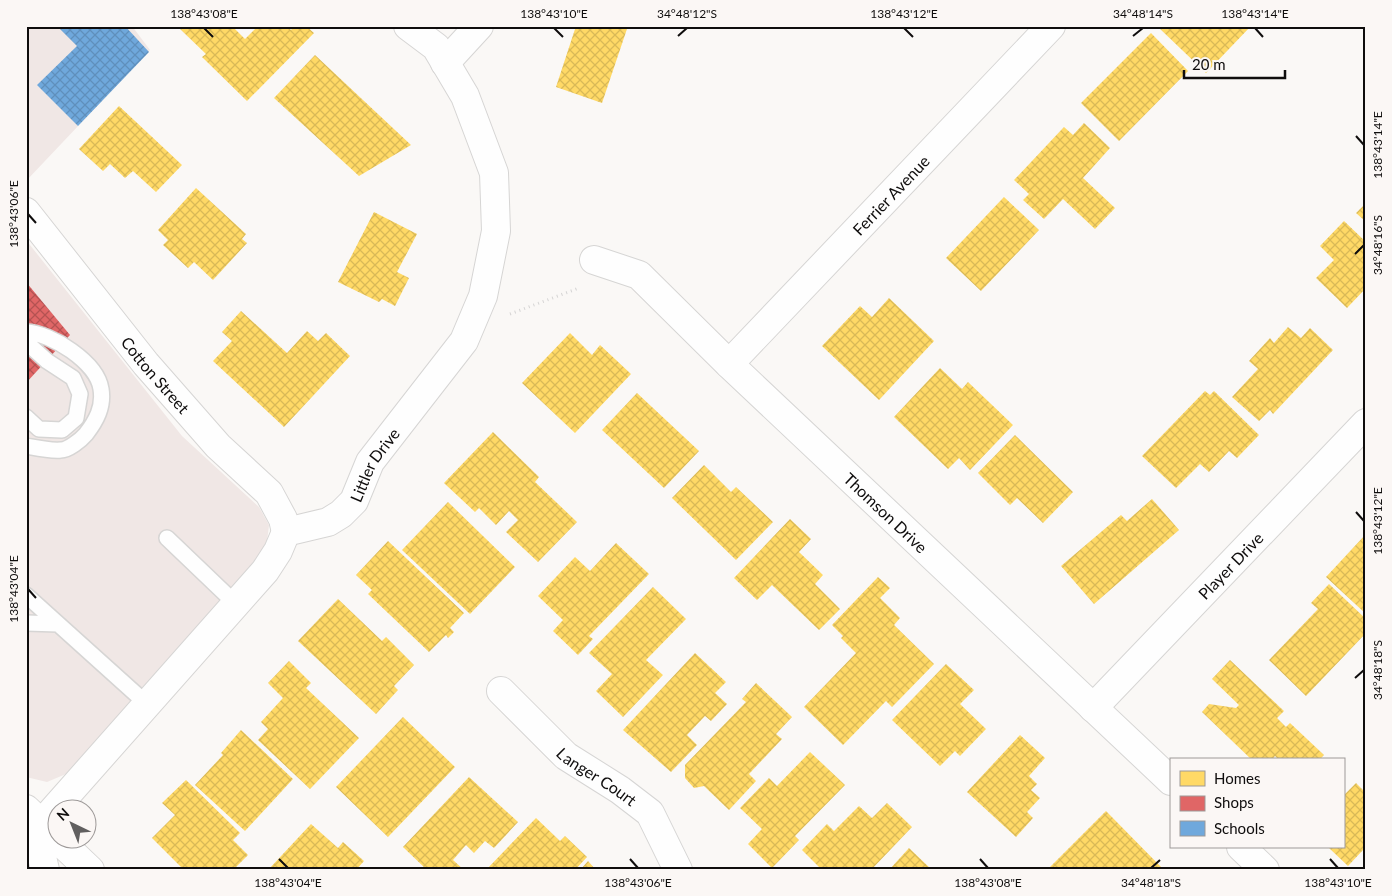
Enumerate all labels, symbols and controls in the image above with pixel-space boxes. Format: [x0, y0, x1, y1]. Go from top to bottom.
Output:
text: 138°43'08"E [170, 6, 238, 21]
text: 138°43'10"E [520, 6, 588, 21]
text: 34°48'12"S [657, 6, 717, 21]
text: 138°43'12"E [870, 6, 938, 21]
text: 34°48'14"S [1113, 6, 1173, 21]
text: 138°43'14"E [1221, 6, 1289, 21]
scale bar [1184, 48, 1286, 80]
text: 20 m [1192, 55, 1226, 73]
text: 138°43'14"E [1370, 111, 1385, 179]
street label: Ferrier Avenue [848, 151, 933, 238]
text: 138°43'06"E [6, 180, 21, 248]
text: 34°48'16"S [1370, 215, 1385, 275]
street label: Cotton Street [118, 332, 194, 417]
street label: Littler Drive [345, 424, 403, 504]
street label: Thomson Drive [840, 468, 932, 556]
text: 138°43'12"E [1370, 487, 1385, 555]
street label: Player Drive [1194, 528, 1266, 602]
text: 138°43'04"E [6, 555, 21, 623]
text: 34°48'18"S [1370, 640, 1385, 700]
street label: Langer Court [553, 743, 641, 809]
legend [1170, 758, 1344, 848]
text: Homes [1214, 769, 1260, 787]
text: Shops [1214, 793, 1254, 811]
north arrow [48, 798, 98, 848]
text: N [53, 804, 73, 824]
text: Schools [1214, 819, 1265, 837]
text: 138°43'04"E [254, 875, 322, 890]
text: 138°43'06"E [604, 875, 672, 890]
text: 138°43'08"E [954, 875, 1022, 890]
text: 34°48'18"S [1121, 875, 1181, 890]
text: 138°43'10"E [1304, 875, 1372, 890]

